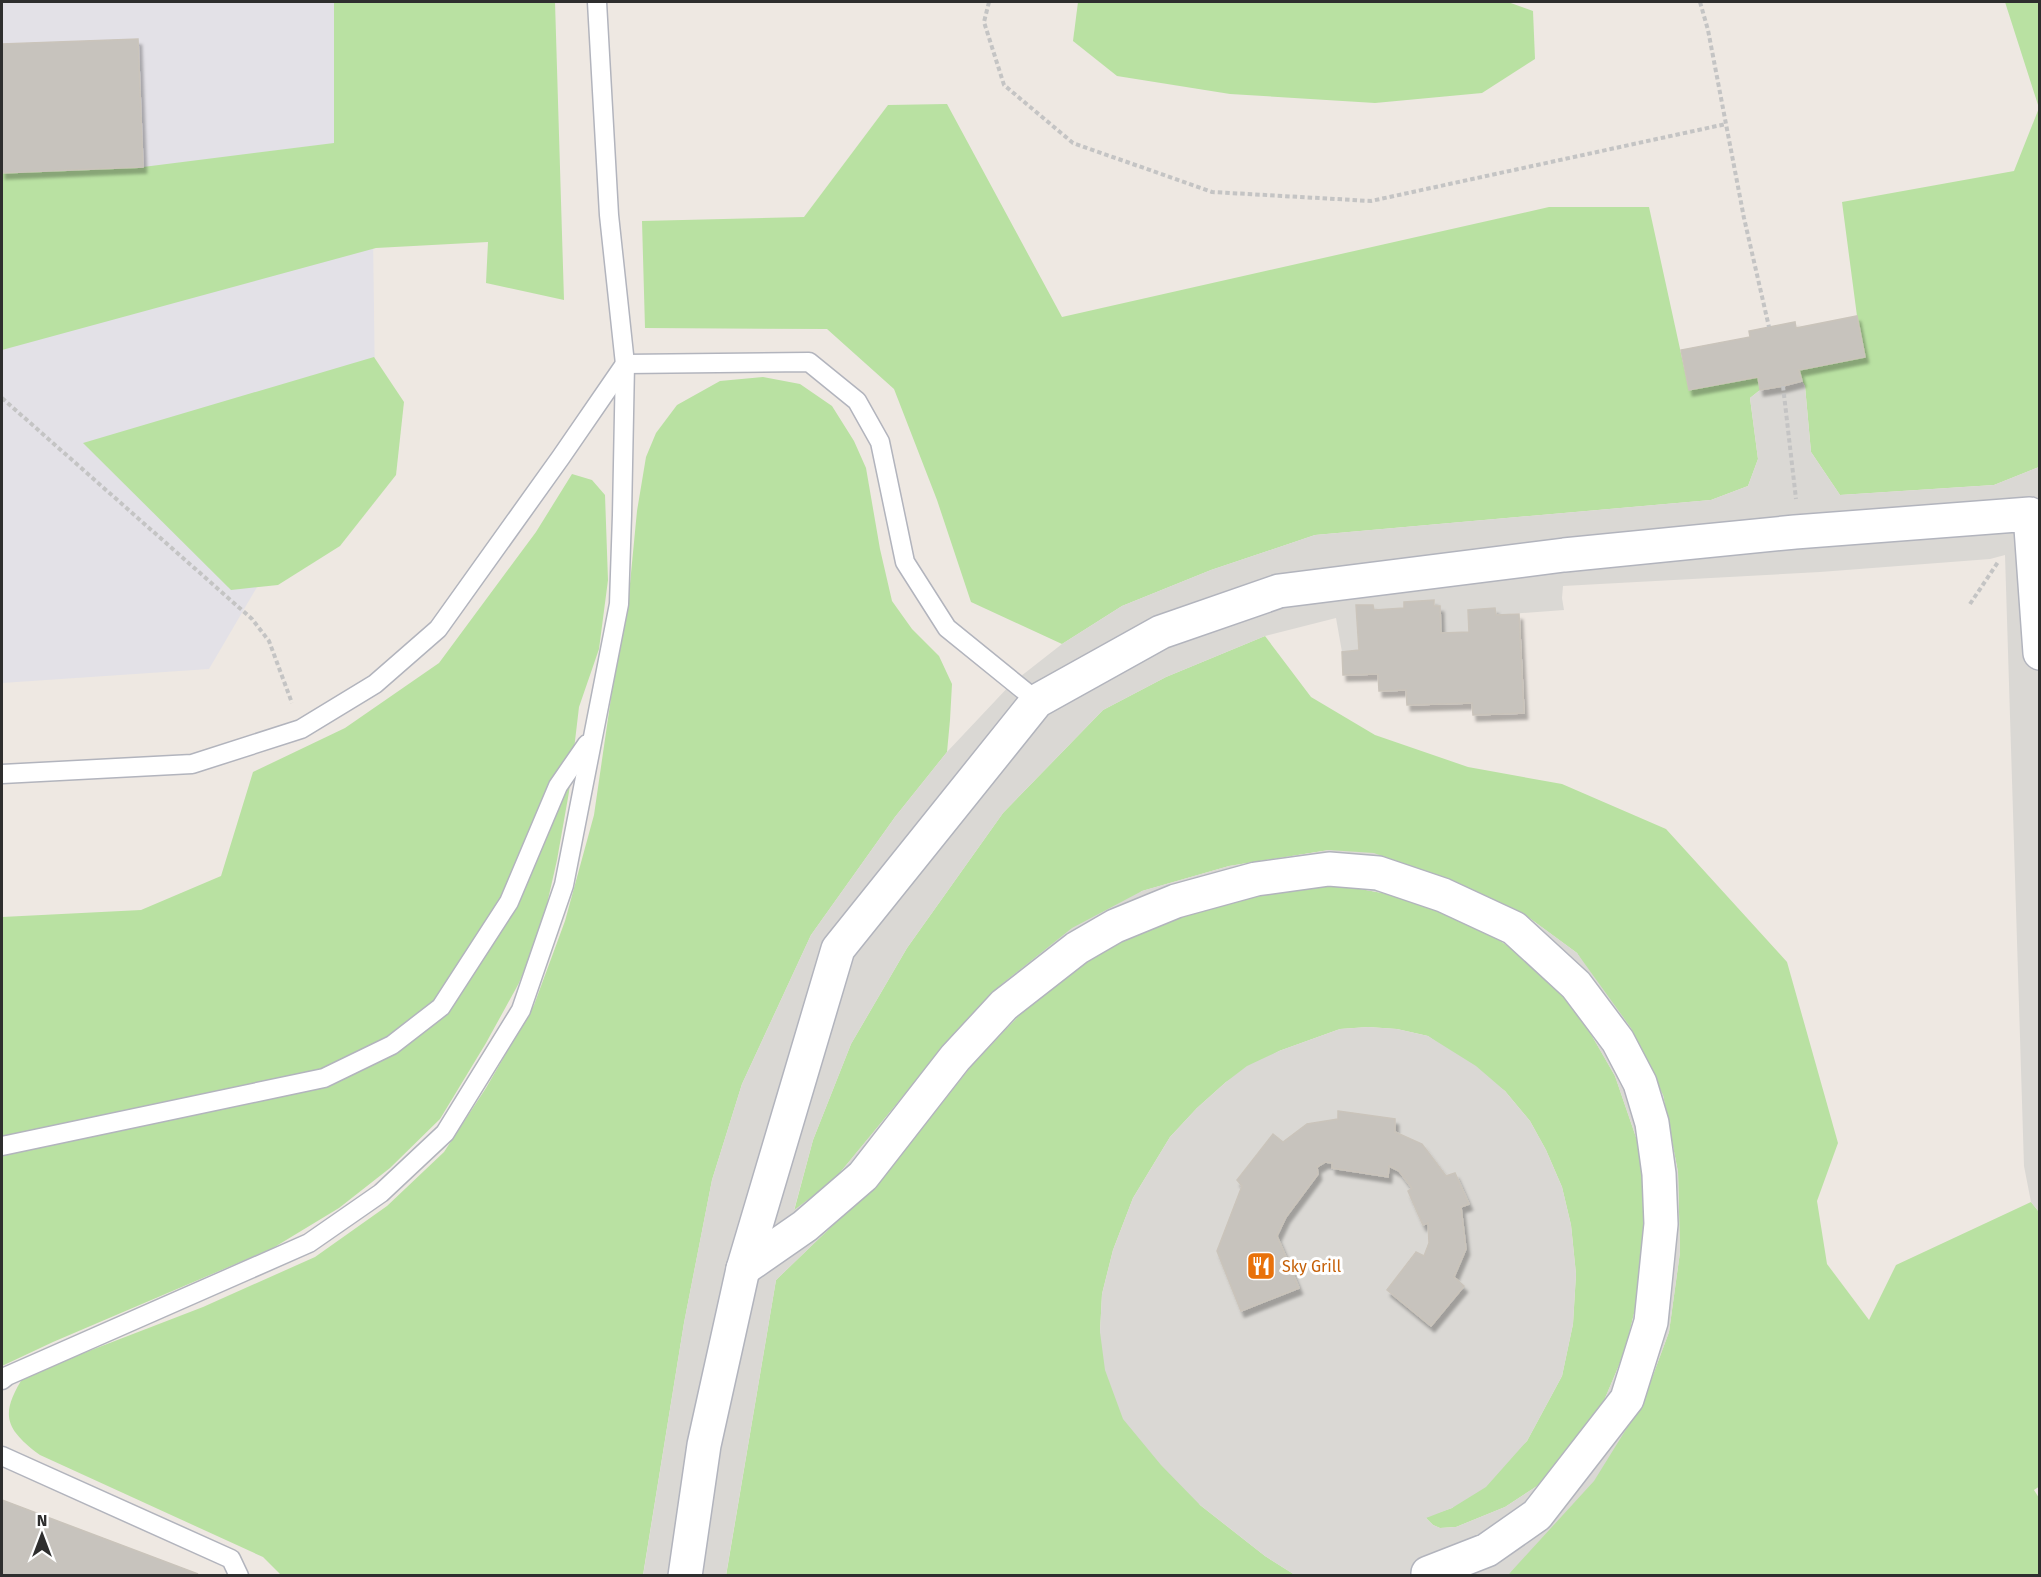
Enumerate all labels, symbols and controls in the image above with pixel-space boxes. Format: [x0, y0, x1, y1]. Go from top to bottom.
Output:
restaurant icon: Sky Grill [1245, 1250, 1277, 1282]
place label: Sky Grill [1282, 1257, 1341, 1276]
north arrow [12, 1505, 72, 1565]
text: N [37, 1511, 47, 1530]

